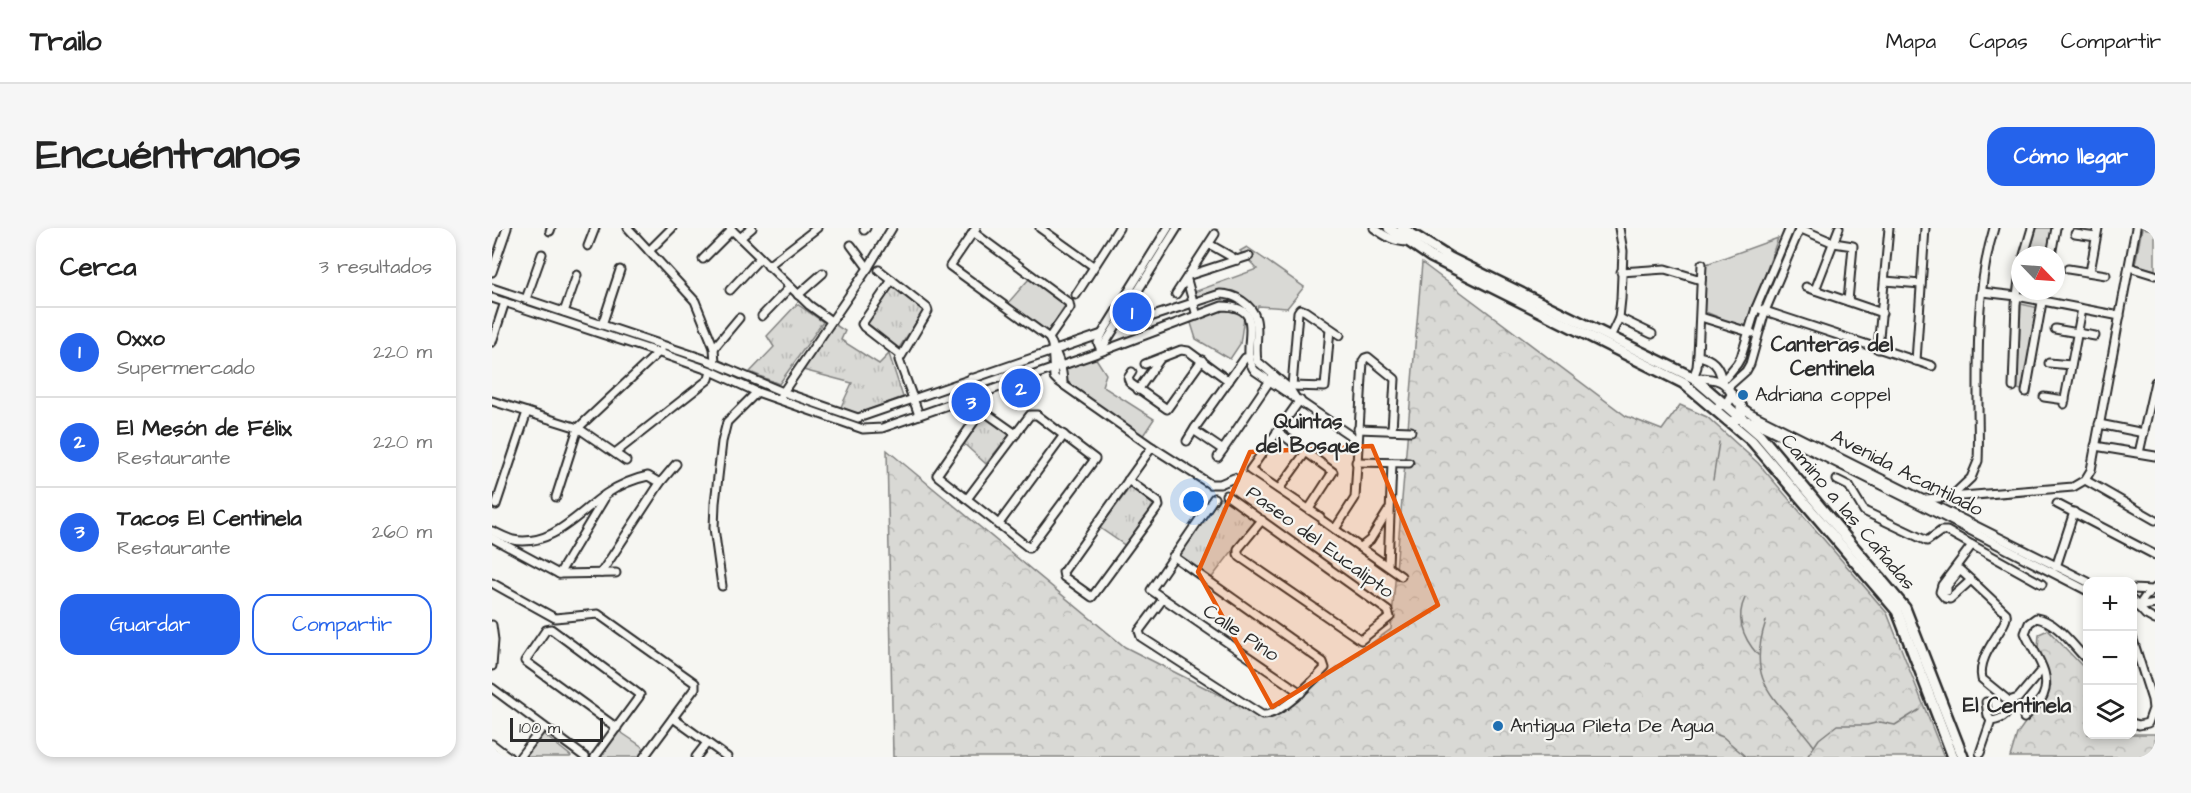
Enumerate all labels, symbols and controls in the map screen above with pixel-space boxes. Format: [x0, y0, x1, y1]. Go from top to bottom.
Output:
text: Trailo [30, 22, 102, 61]
text: Mapa [1886, 27, 1936, 56]
text: Capas [1969, 27, 2028, 56]
text: Compartir [2061, 27, 2161, 56]
text: Encuéntranos [36, 127, 301, 185]
button: Cómo llegar [1987, 127, 2155, 186]
north arrow [2011, 246, 2065, 300]
text: Cerca [60, 249, 137, 285]
text: 3 resultados [319, 253, 432, 281]
pin: 1 [1112, 290, 1152, 334]
text: Oxxo [117, 323, 165, 354]
district label: Canteras del Centinela [1771, 330, 1894, 383]
text: 1 [78, 338, 81, 366]
text: 220 m [373, 338, 432, 366]
text: Supermercado [117, 354, 255, 382]
pin: 2 [1002, 366, 1040, 410]
pin: 3 [952, 380, 990, 424]
place label: Adriana coppel [1755, 381, 1891, 409]
marker: Adriana coppel [1736, 388, 1750, 402]
district label: Quintas del Bosque [1255, 407, 1361, 461]
text: El Mesón de Félix [117, 413, 292, 444]
street label: Avenida Acantilado [1826, 423, 1988, 523]
text: 2 [74, 428, 85, 456]
text: 220 m [373, 428, 432, 456]
street label: Camino a las Cañadas [1774, 428, 1922, 596]
text: Restaurante [117, 444, 231, 472]
street label: Paseo del Eucalipto [1240, 479, 1400, 605]
your location [1179, 487, 1208, 516]
text: Tacos El Centinela [117, 503, 302, 534]
text: 3 [74, 518, 85, 546]
text: 260 m [372, 518, 432, 546]
text: Restaurante [117, 534, 231, 562]
map controls [2083, 577, 2137, 739]
button: + [2083, 577, 2137, 631]
button: Guardar [60, 594, 240, 655]
button: Compartir [252, 594, 432, 655]
street label: Calle Pino [1197, 597, 1285, 669]
button: − [2083, 631, 2137, 685]
button: layers [2083, 685, 2137, 739]
district label: El Centinela [1963, 691, 2072, 720]
place label: Antigua Pileta De Agua [1510, 712, 1714, 741]
scale bar [510, 715, 603, 742]
text: 100 m [519, 717, 560, 739]
marker: Antigua Pileta De Agua [1491, 719, 1505, 733]

